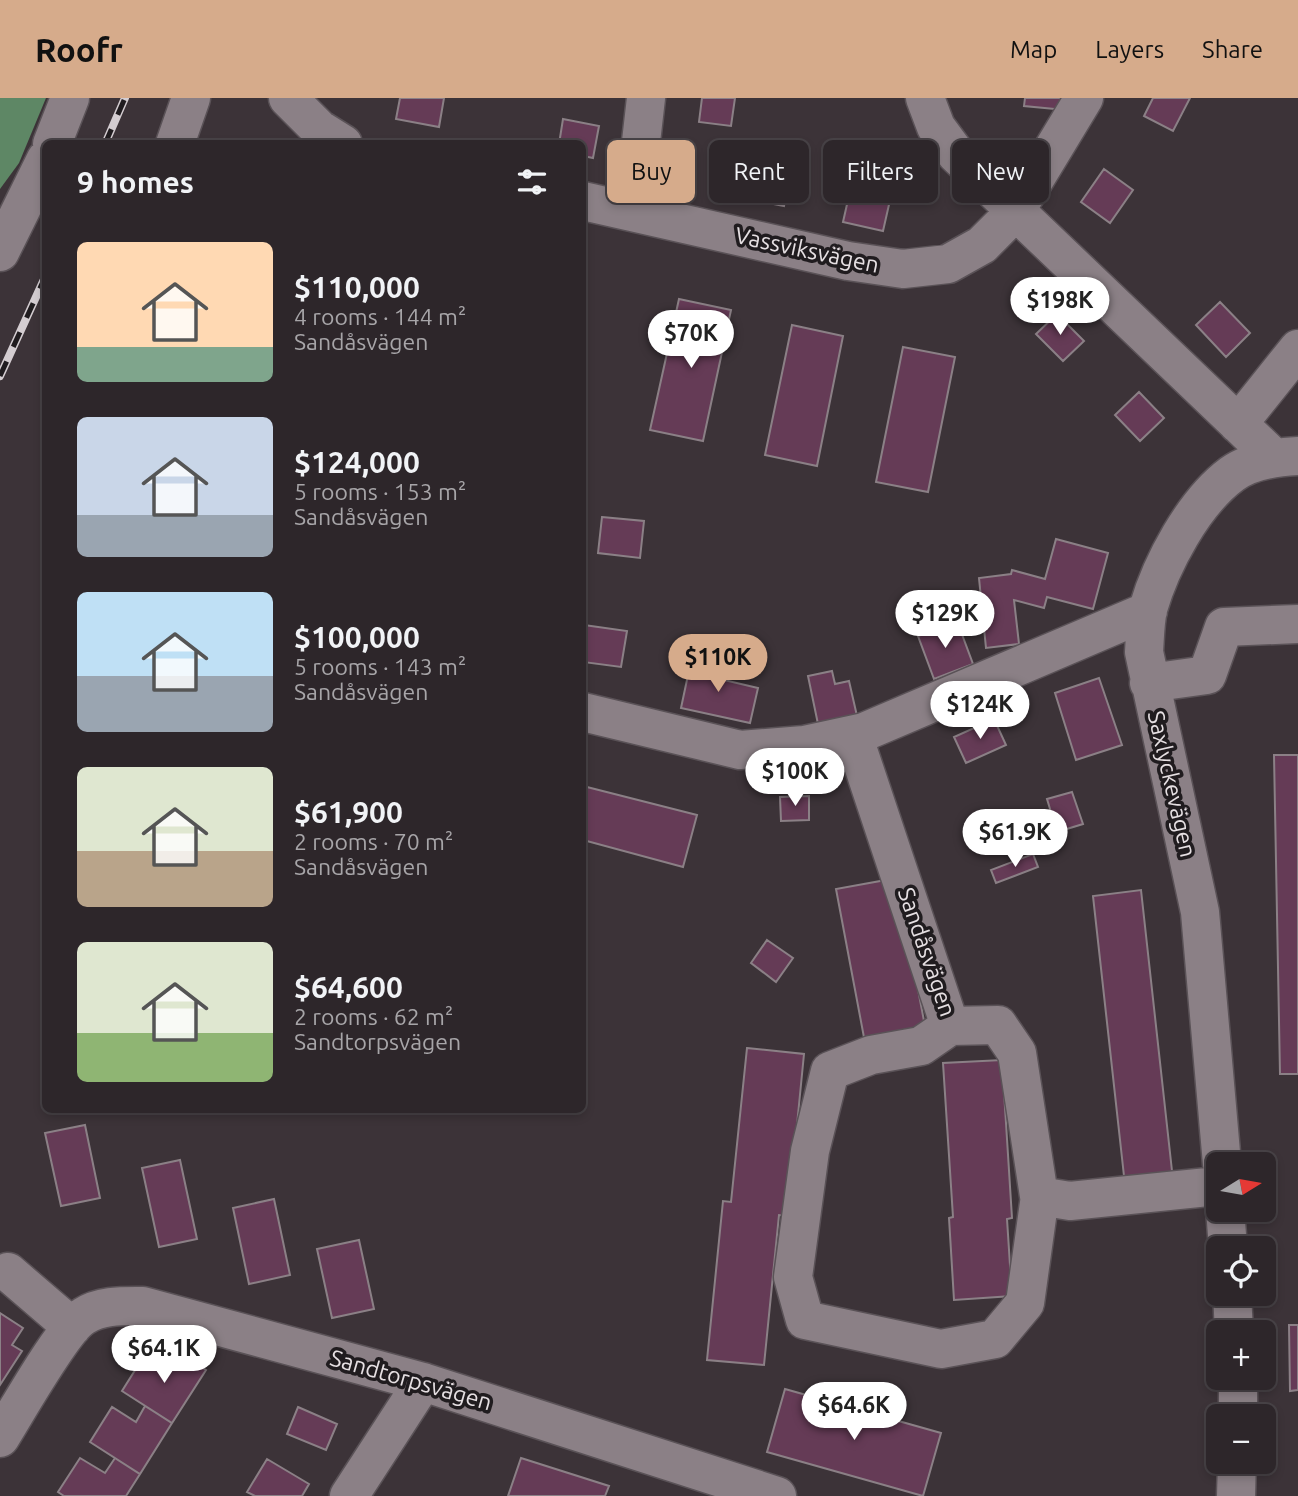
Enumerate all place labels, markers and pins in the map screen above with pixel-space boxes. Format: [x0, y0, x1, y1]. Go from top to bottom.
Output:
pin: $198K [1011, 278, 1109, 337]
pin: $70K [650, 310, 732, 370]
pin: $129K [896, 590, 994, 650]
pin: $110K [669, 634, 767, 694]
pin: $124K [931, 682, 1029, 741]
pin: $100K [746, 748, 844, 808]
pin: $61.9K [958, 810, 1072, 869]
pin: $64.1K [107, 1326, 221, 1385]
pin: $64.6K [797, 1382, 911, 1442]

